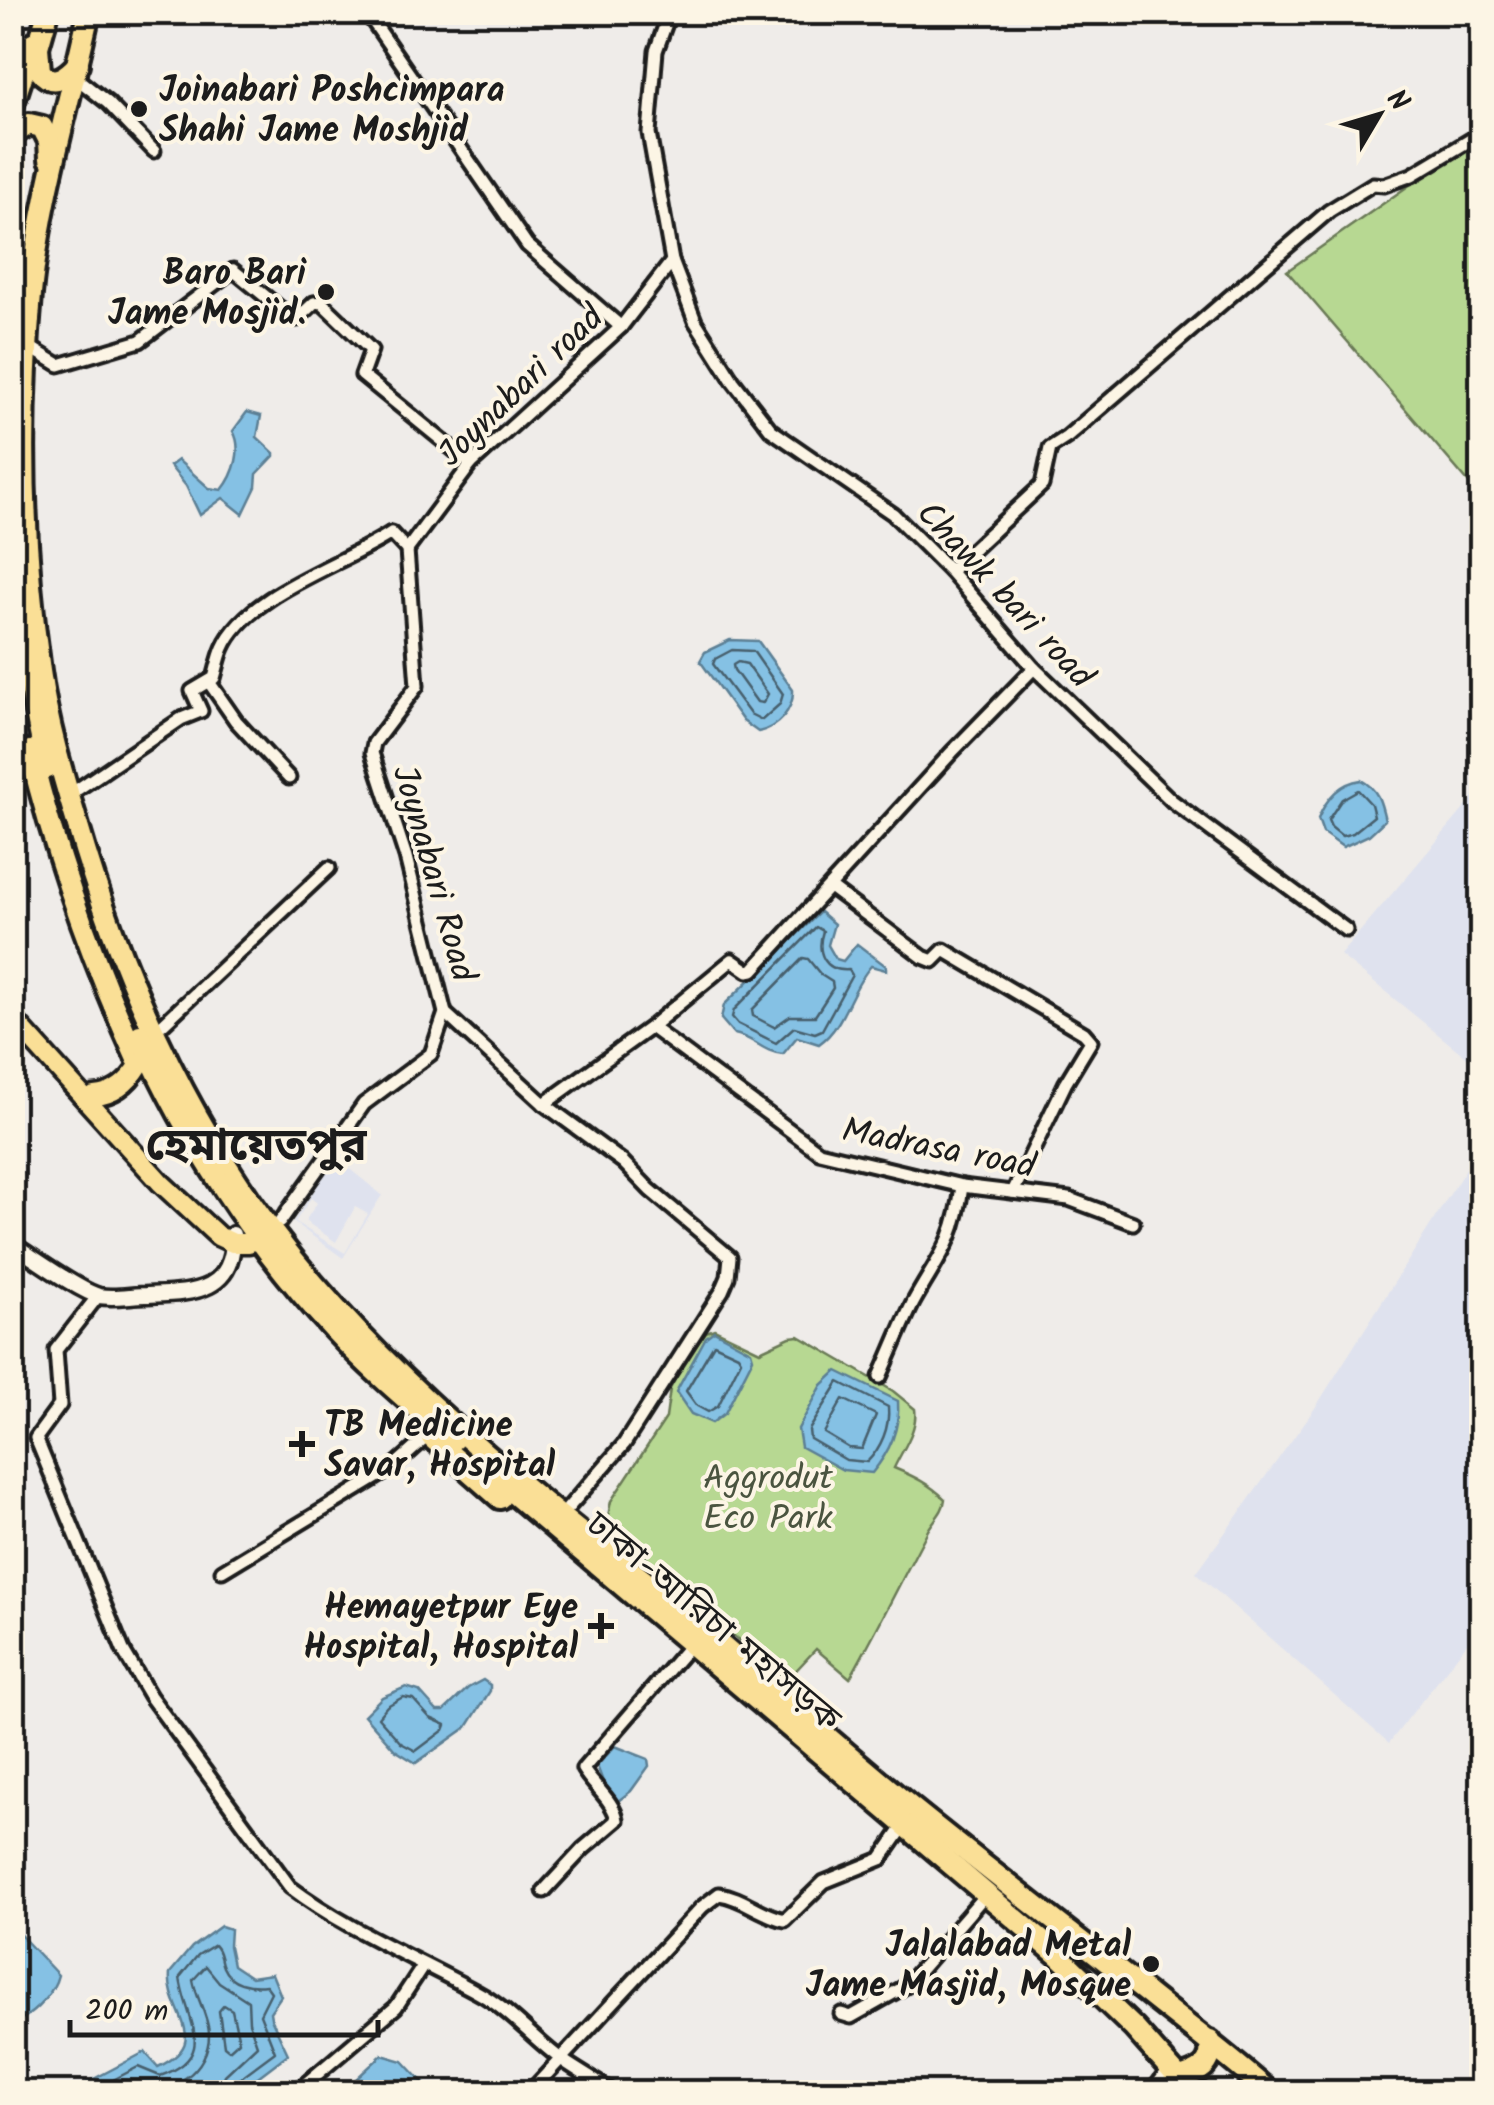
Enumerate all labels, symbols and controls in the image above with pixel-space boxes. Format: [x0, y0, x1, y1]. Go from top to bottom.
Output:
place label: Joinabari Poshcimpara Shahi Jame Moshjid [159, 64, 505, 160]
north arrow [1329, 65, 1429, 165]
text: N [1374, 80, 1420, 122]
marker: Joinabari Poshcimpara Shahi Jame Moshjid [128, 98, 150, 120]
place label: Baro Bari Jame Mosjid. [108, 247, 307, 343]
marker: Baro Bari Jame Mosjid. [315, 281, 337, 303]
street label: Joynabari road [426, 292, 620, 482]
street label: Chawk bari road [901, 489, 1107, 704]
street label: Joynabari Road [375, 759, 490, 990]
street label: Madrasa road [837, 1104, 1042, 1196]
district label: হেমায়েতপুর [145, 1112, 367, 1184]
place label: TB Medicine Savar, Hospital [324, 1399, 556, 1495]
marker: TB Medicine Savar, Hospital [289, 1431, 315, 1457]
park label: Aggrodut Eco Park [703, 1452, 833, 1548]
street label: ঢাকা-আরিচা মহাসড়ক [571, 1499, 853, 1748]
place label: Hemayetpur Eye Hospital, Hospital [303, 1581, 579, 1677]
marker: Hemayetpur Eye Hospital, Hospital [588, 1613, 614, 1639]
place label: Jalalabad Metal Jame Masjid, Mosque [806, 1919, 1132, 2015]
marker: Jalalabad Metal Jame Masjid, Mosque [1140, 1953, 1162, 1975]
scale bar [70, 1975, 378, 2037]
text: 200 m [85, 1988, 168, 2036]

